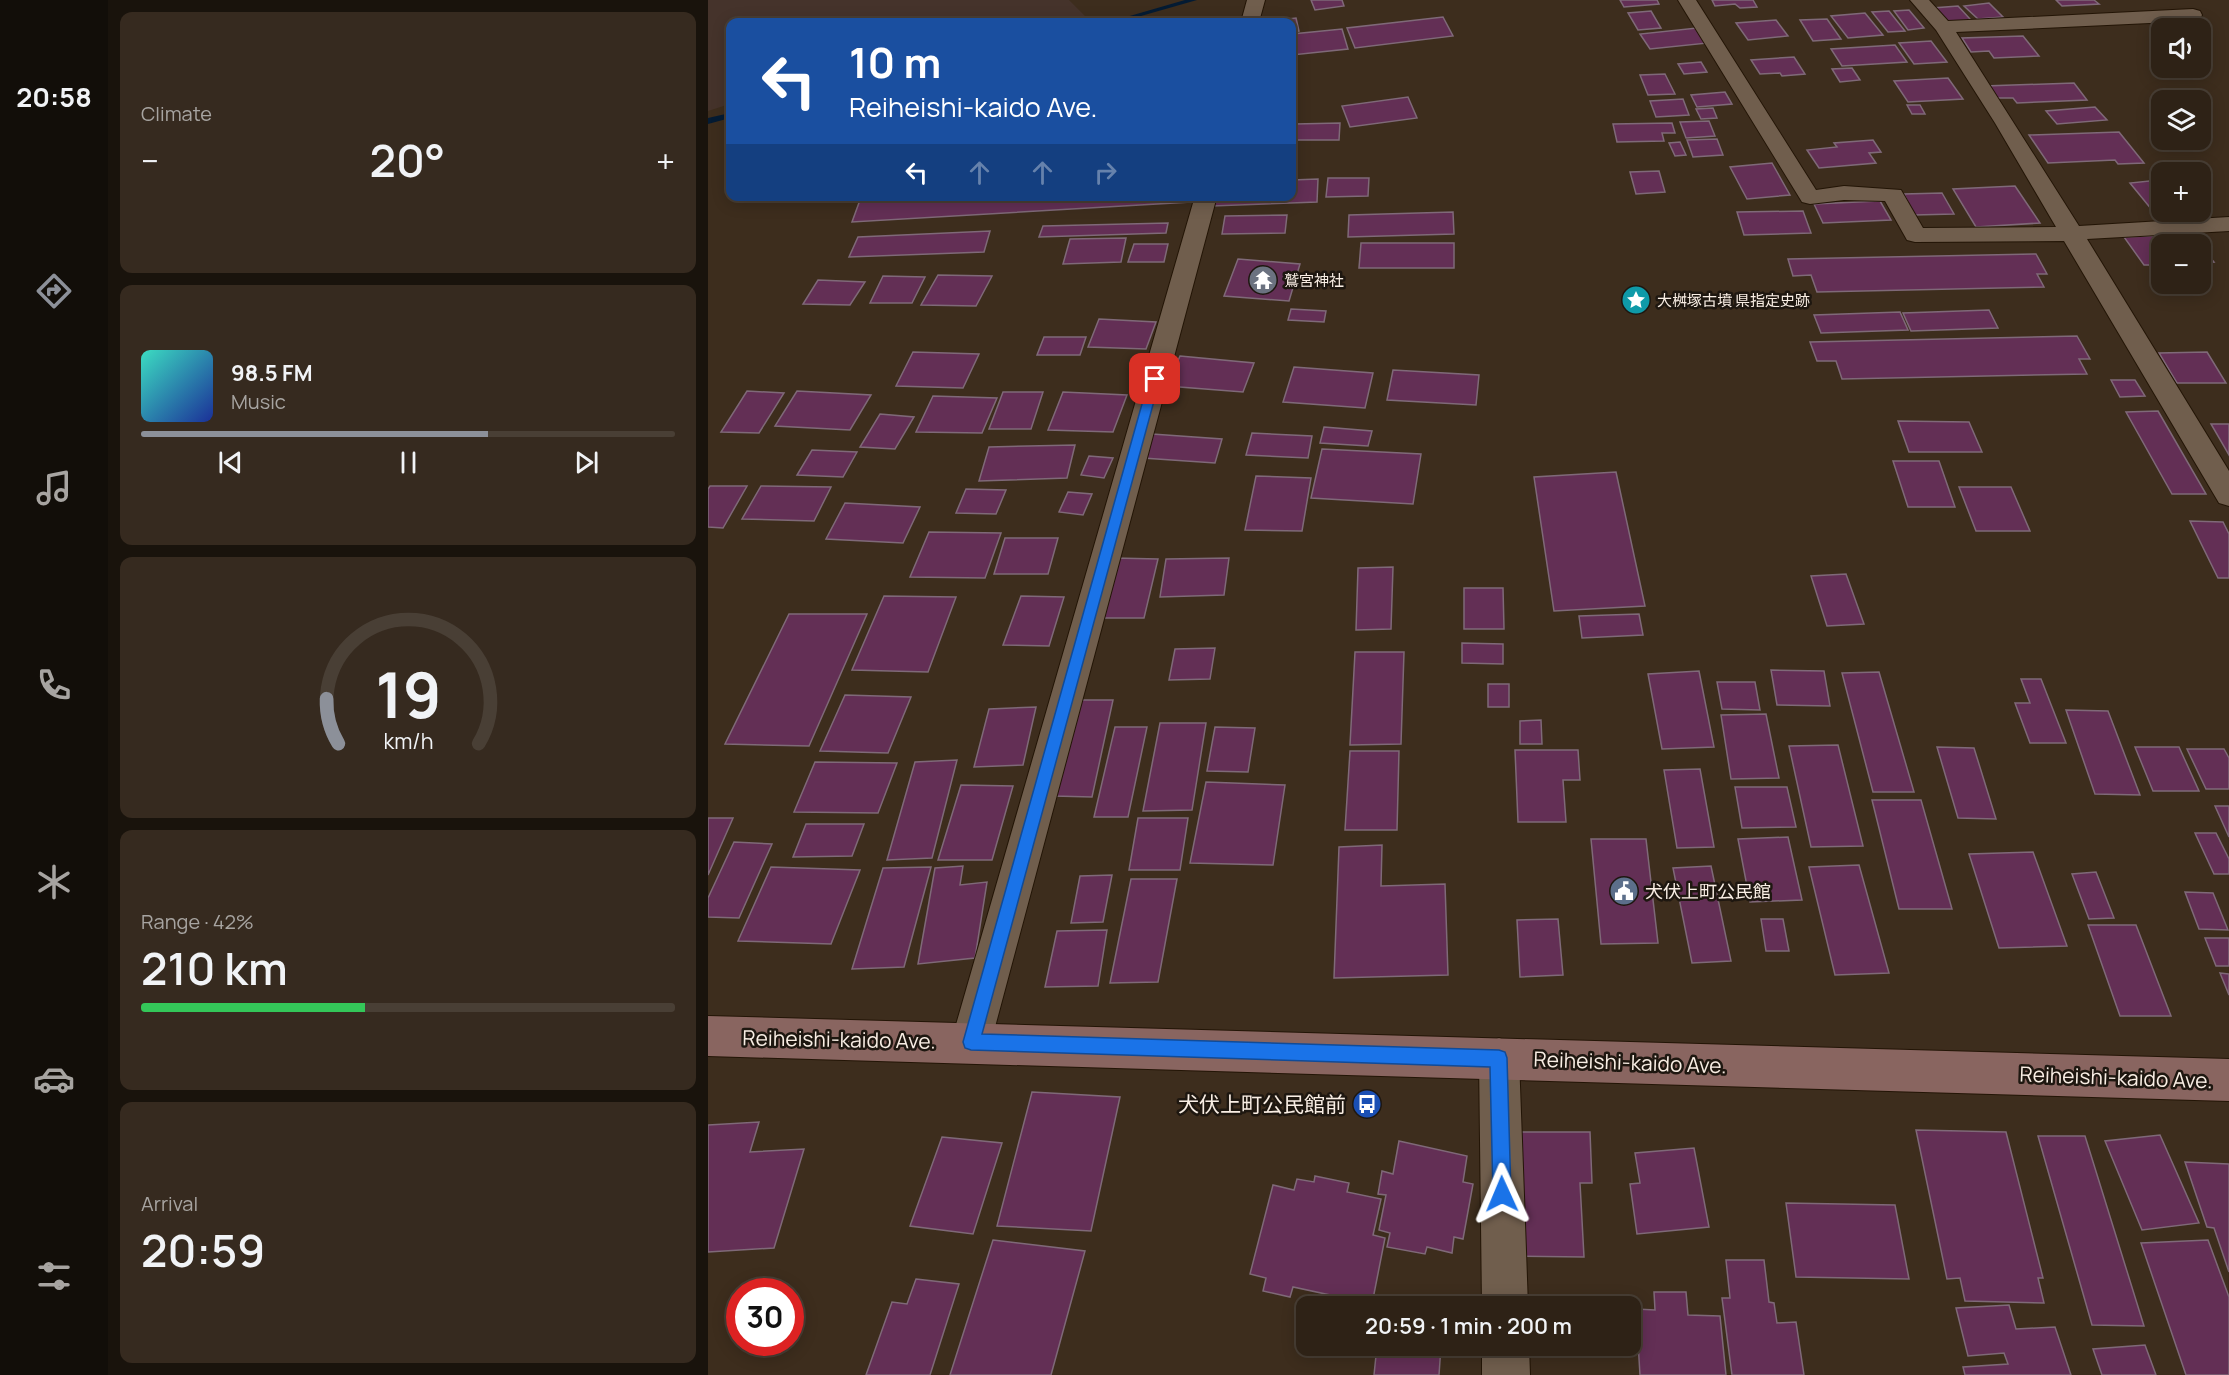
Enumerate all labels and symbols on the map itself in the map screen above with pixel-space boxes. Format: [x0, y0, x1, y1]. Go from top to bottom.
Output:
temple icon: 鷲宮神社 [1247, 264, 1279, 296]
place label: 鷲宮神社 [1284, 270, 1344, 291]
place icon: 大桝塚古墳 県指定史跡 [1620, 284, 1652, 316]
place label: 大桝塚古墳 県指定史跡 [1657, 290, 1810, 311]
pin [1129, 353, 1180, 404]
public building icon: 犬伏上町公民館 [1608, 875, 1640, 907]
place label: 犬伏上町公民館 [1645, 879, 1771, 903]
street label: Reiheishi-kaido Ave. [742, 1023, 936, 1055]
street label: Reiheishi-kaido Ave. [1533, 1045, 1727, 1079]
street label: Reiheishi-kaido Ave. [2019, 1060, 2213, 1094]
bus stop icon: 犬伏上町公民館前 [1351, 1088, 1383, 1120]
place label: 犬伏上町公民館前 [1178, 1090, 1346, 1118]
position arrow [1470, 1162, 1534, 1226]
speed limit sign: 30 [726, 1278, 804, 1356]

